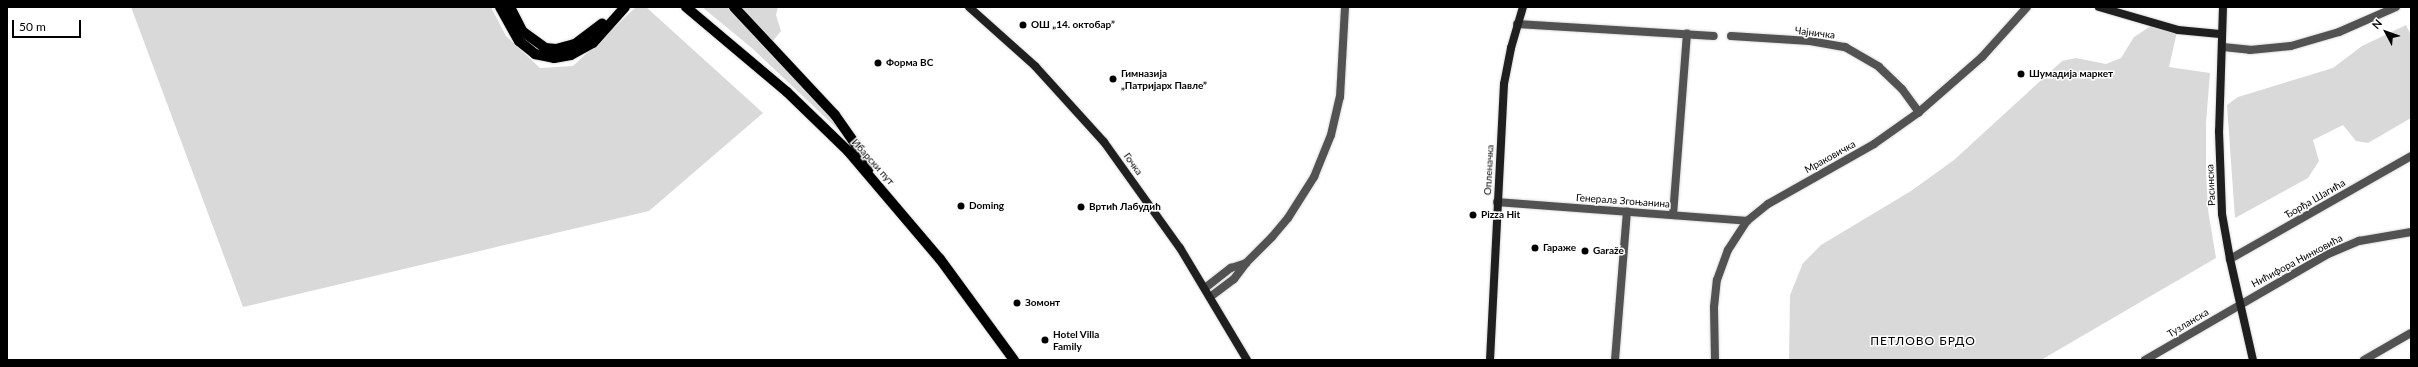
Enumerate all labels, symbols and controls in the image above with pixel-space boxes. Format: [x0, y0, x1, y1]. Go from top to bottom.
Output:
scale bar [14, 12, 83, 38]
north arrow [2366, 12, 2406, 52]
text: N [2369, 16, 2384, 31]
text: 50 m [19, 19, 46, 34]
place label: ОШ „14. октобар” [1031, 19, 1115, 31]
marker: ОШ „14. октобар” [1018, 20, 1028, 30]
street label: Чајничка [1794, 25, 1836, 41]
place label: Форма ВС [886, 57, 933, 69]
marker: Форма ВС [873, 58, 883, 68]
place label: Гимназија „Патријарх Павле” [1121, 67, 1207, 90]
place label: Шумадија маркет [2029, 68, 2113, 80]
marker: Шумадија маркет [2016, 69, 2026, 79]
marker: Гимназија „Патријарх Павле” [1108, 74, 1118, 84]
street label: Ибарски пут [849, 136, 897, 188]
street label: Мраковичка [1802, 138, 1858, 176]
street label: Опленачка [1482, 144, 1496, 196]
street label: Гочка [1121, 151, 1145, 177]
street label: Расинска [2204, 164, 2218, 206]
street label: Ђорђа Шагића [2283, 177, 2347, 221]
street label: Генерала Згоњанина [1576, 192, 1670, 210]
place label: Doming [969, 200, 1004, 212]
marker: Doming [956, 201, 966, 211]
place label: Вртић Лабудић [1089, 201, 1161, 213]
marker: Вртић Лабудић [1076, 202, 1086, 212]
place label: Pizza Hit [1481, 209, 1520, 221]
marker: Pizza Hit [1468, 210, 1478, 220]
street label: Нићифора Нинковића [2249, 232, 2345, 290]
place label: Гараже [1543, 242, 1576, 254]
marker: Гараже [1530, 243, 1540, 253]
place label: Garaže [1593, 245, 1624, 257]
marker: Garaže [1580, 246, 1590, 256]
place label: Зомонт [1025, 297, 1060, 309]
marker: Зомонт [1012, 298, 1022, 308]
street label: Тузланска [2165, 306, 2211, 340]
place label: Hotel Villa Family [1053, 328, 1100, 352]
district label: ПЕТЛОВО БРДО [1870, 334, 1976, 348]
marker: Hotel Villa Family [1040, 335, 1050, 345]

